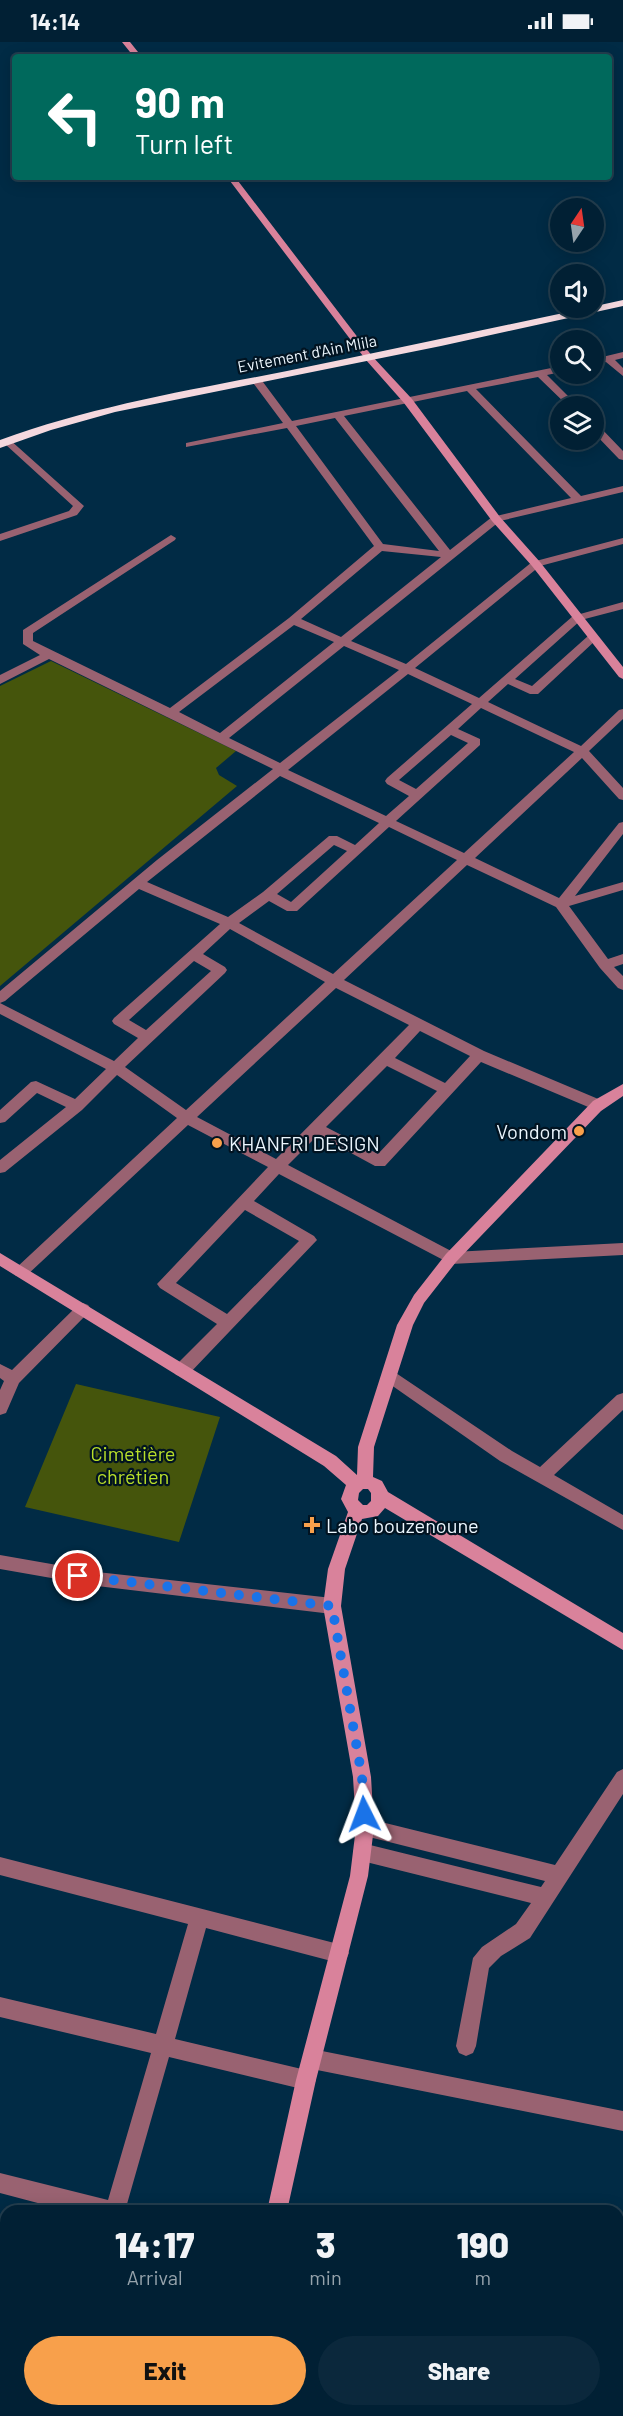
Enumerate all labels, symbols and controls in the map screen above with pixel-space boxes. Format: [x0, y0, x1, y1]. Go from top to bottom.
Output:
text: 14:14 [30, 8, 80, 34]
text: 90 m [135, 76, 225, 126]
icon: left [36, 78, 114, 156]
text: Turn left [135, 127, 233, 159]
north arrow [550, 198, 604, 252]
map controls [550, 198, 604, 450]
button: sound [550, 264, 604, 318]
street label: Evitement d'Ain Mlila [236, 330, 378, 376]
button: search [550, 330, 604, 384]
button: layers [550, 396, 604, 450]
place label: Vondom [496, 1119, 567, 1143]
marker: Vondom [572, 1124, 586, 1138]
place label: KHANFRI DESIGN [229, 1131, 380, 1155]
marker: KHANFRI DESIGN [210, 1136, 224, 1150]
park label: Cimetière chrétien [90, 1441, 176, 1488]
place label: Labo bouzenoune [326, 1513, 479, 1537]
marker: Labo bouzenoune [303, 1516, 321, 1534]
pin [52, 1550, 103, 1601]
icon: arrive [61, 1559, 94, 1592]
position arrow [332, 1782, 396, 1846]
text: 14:17 [115, 2222, 194, 2265]
text: 3 [316, 2222, 335, 2265]
text: 190 [457, 2222, 509, 2265]
text: Arrival [127, 2265, 183, 2289]
text: min [309, 2265, 342, 2289]
text: m [475, 2265, 491, 2289]
button: Exit [24, 2336, 306, 2405]
button: Share [318, 2336, 600, 2405]

